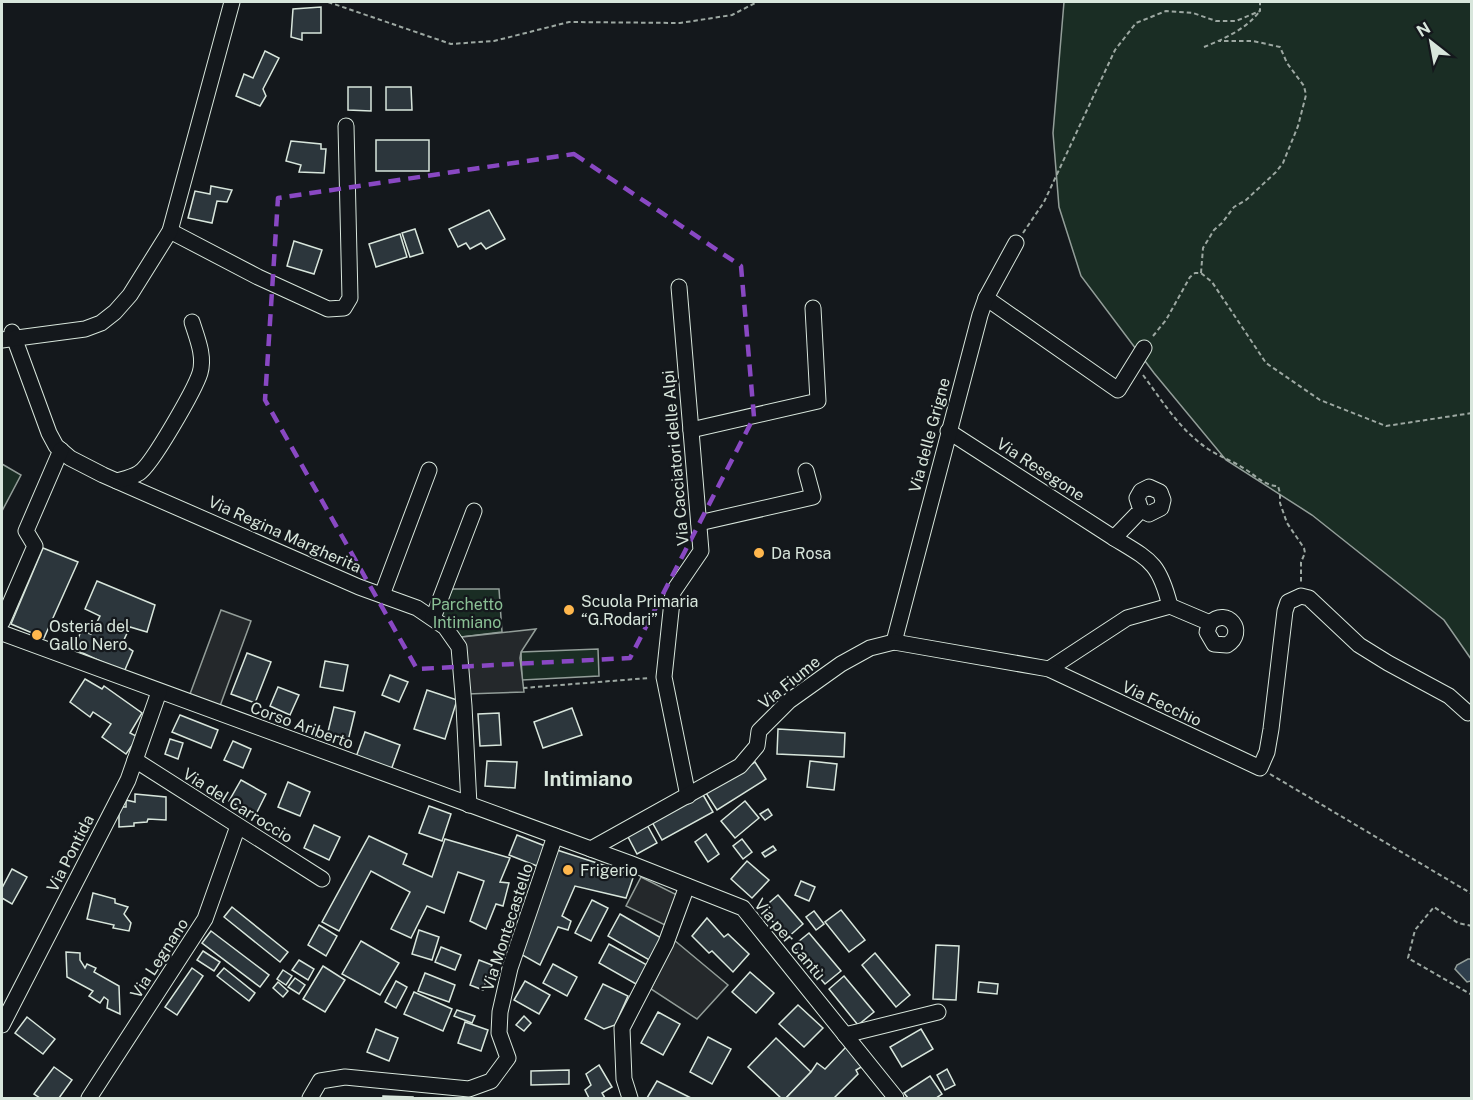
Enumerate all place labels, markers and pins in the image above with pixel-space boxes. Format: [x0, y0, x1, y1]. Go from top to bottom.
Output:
place label: Da Rosa [771, 544, 831, 563]
marker: Da Rosa [752, 546, 766, 560]
place label: Scuola Primaria “G.Rodari” [581, 592, 698, 629]
marker: Scuola Primaria “G.Rodari” [562, 603, 576, 617]
place label: Osteria del Gallo Nero [49, 617, 130, 654]
marker: Osteria del Gallo Nero [30, 628, 44, 642]
place label: Frigerio [580, 861, 638, 880]
marker: Frigerio [561, 863, 575, 877]

